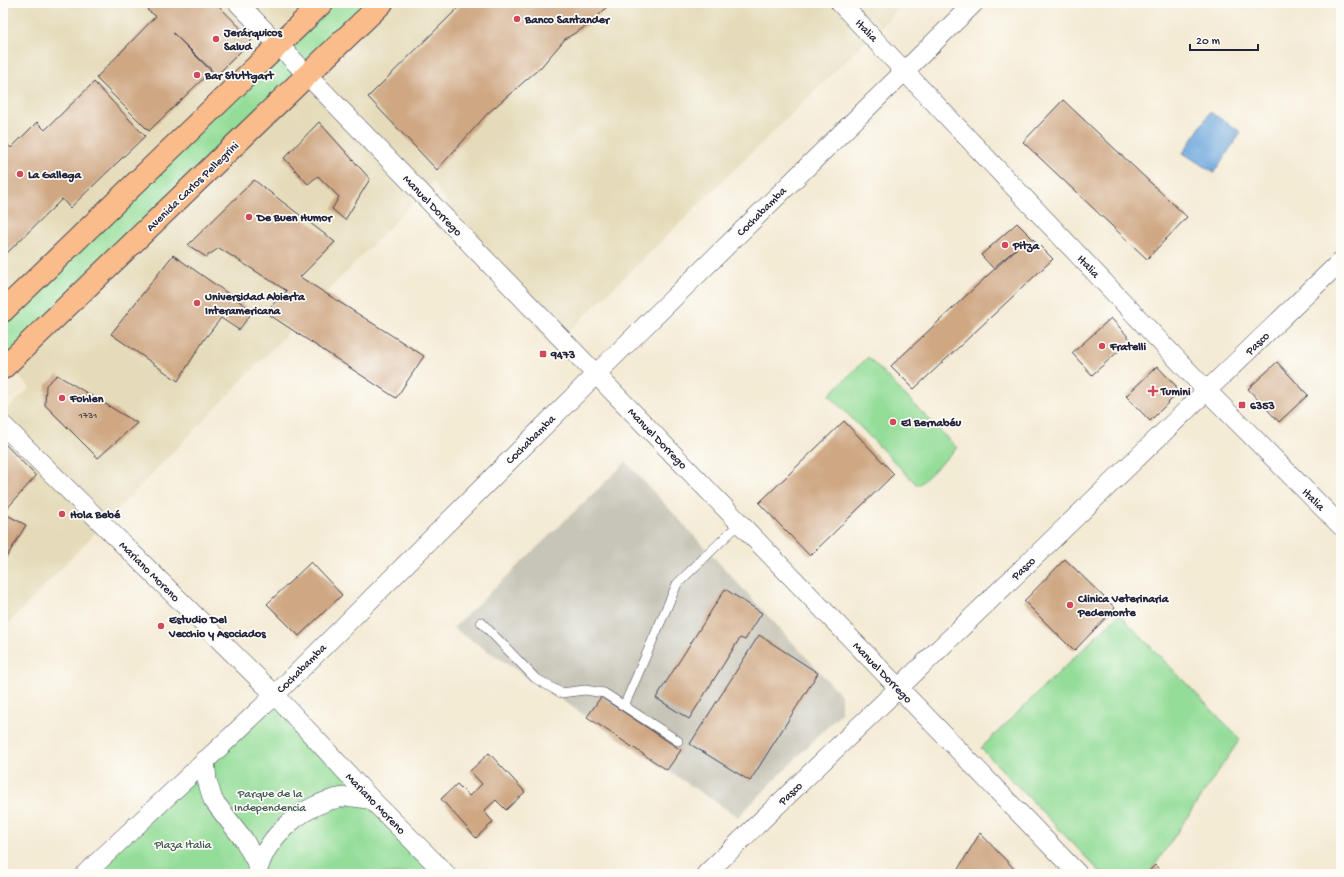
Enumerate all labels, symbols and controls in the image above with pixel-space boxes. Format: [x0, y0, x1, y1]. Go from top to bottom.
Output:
marker: Banco Santander [512, 14, 522, 24]
place label: Banco Santander [524, 14, 611, 28]
street label: Italia [851, 17, 880, 46]
scale bar [1190, 26, 1258, 52]
place label: Jerárquicos Salud [223, 27, 282, 55]
marker: Jerárquicos Salud [211, 34, 221, 44]
text: 20 m [1196, 35, 1221, 49]
marker: Bar Stuttgart [192, 70, 202, 80]
place label: Bar Stuttgart [204, 70, 275, 84]
street label: Avenida Carlos Pellegrini [144, 139, 243, 235]
marker: La Gallega [15, 169, 25, 179]
place label: La Gallega [28, 169, 82, 183]
street label: Manuel Dorrego [399, 173, 464, 240]
street label: Cochabamba [735, 184, 790, 240]
marker: De Buen Humor [244, 212, 254, 222]
place label: De Buen Humor [256, 212, 334, 226]
marker: Pitza [1000, 240, 1010, 250]
place label: Pitza [1012, 240, 1040, 254]
street label: Italia [1073, 253, 1102, 282]
place label: Universidad Abierta Interamericana [205, 291, 306, 319]
marker: Universidad Abierta Interamericana [192, 298, 202, 308]
street label: Pasco [1243, 330, 1273, 360]
marker: Fratelli [1097, 341, 1107, 351]
place label: Fratelli [1109, 341, 1146, 355]
marker: 9473 [538, 349, 548, 359]
place label: 9473 [550, 349, 575, 363]
marker: Tumini [1148, 386, 1158, 396]
place label: Tumini [1160, 386, 1191, 400]
marker: Fohlen [57, 393, 67, 403]
place label: Fohlen [69, 393, 104, 407]
marker: 6353 [1237, 400, 1247, 410]
place label: 6353 [1250, 400, 1275, 414]
street label: Manuel Dorrego [624, 406, 689, 473]
house number: 1731 [78, 410, 97, 422]
street label: Cochabamba [504, 412, 559, 468]
marker: El Bernabéu [888, 417, 898, 427]
place label: El Bernabéu [900, 417, 961, 431]
street label: Italia [1298, 486, 1327, 515]
marker: Hola Bebé [57, 509, 67, 519]
place label: Hola Bebé [70, 509, 121, 523]
street label: Mariano Moreno [115, 539, 182, 606]
street label: Pasco [1009, 555, 1039, 585]
place label: Clinica Veterinaria Pedemonte [1077, 593, 1170, 621]
marker: Clinica Veterinaria Pedemonte [1065, 600, 1075, 610]
place label: Estudio Del Vecchio y Asociados [168, 614, 266, 642]
marker: Estudio Del Vecchio y Asociados [156, 621, 166, 631]
street label: Manuel Dorrego [849, 640, 914, 707]
street label: Cochabamba [275, 641, 330, 697]
street label: Mariano Moreno [342, 771, 407, 838]
street label: Pasco [776, 780, 806, 810]
park label: Parque de la Independencia [234, 788, 306, 816]
park label: Plaza Italia [153, 839, 212, 853]

